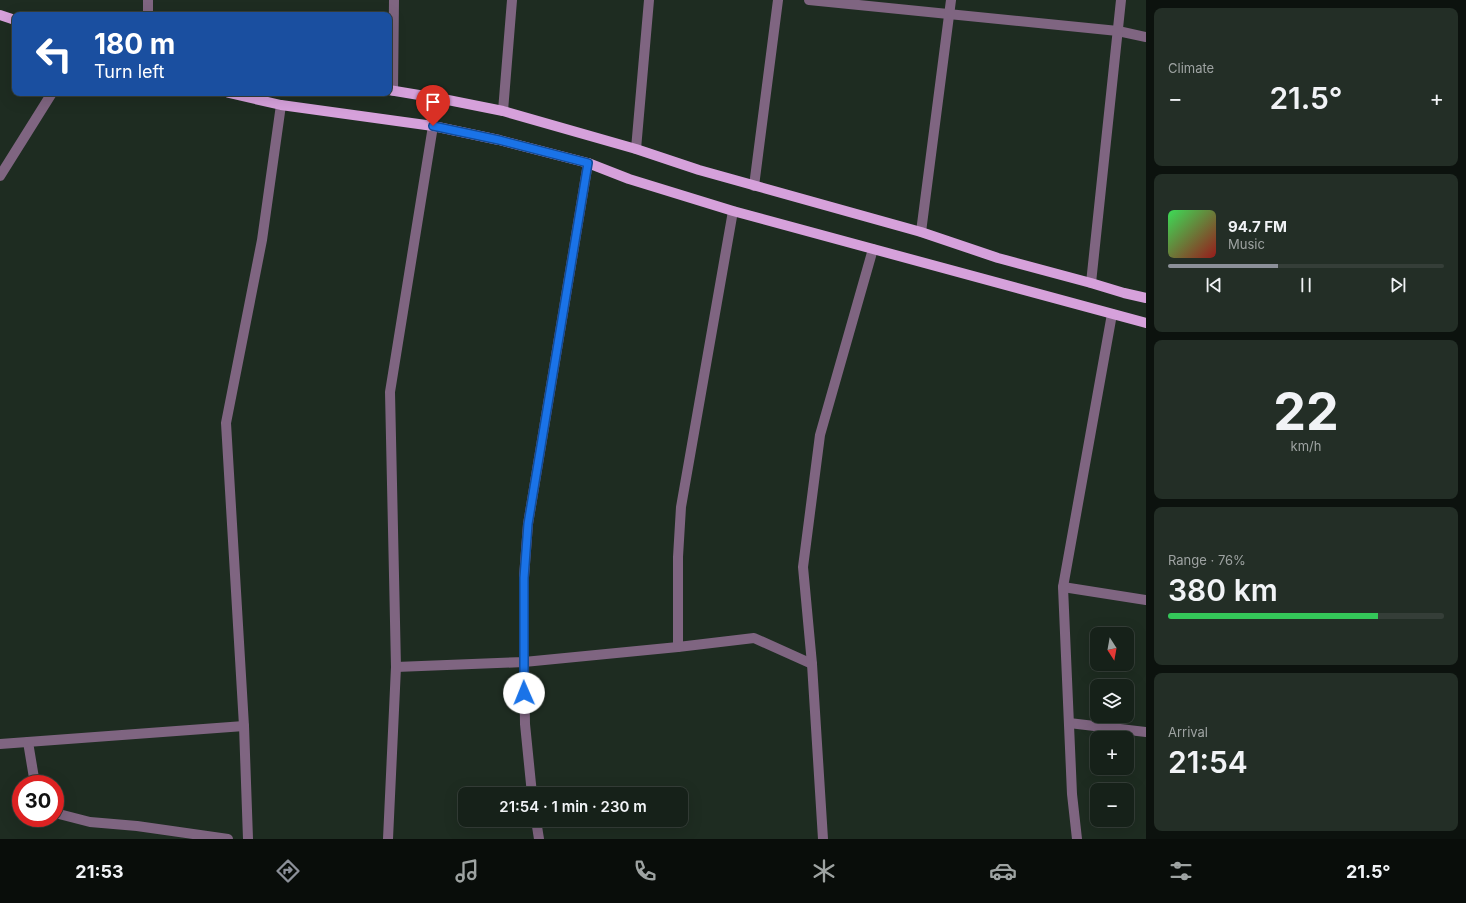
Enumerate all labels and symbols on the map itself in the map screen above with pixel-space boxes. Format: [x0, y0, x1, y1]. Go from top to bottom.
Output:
pin [416, 85, 450, 126]
north arrow [1090, 627, 1134, 671]
position arrow [503, 672, 545, 714]
speed limit sign: 30 [12, 775, 64, 827]

